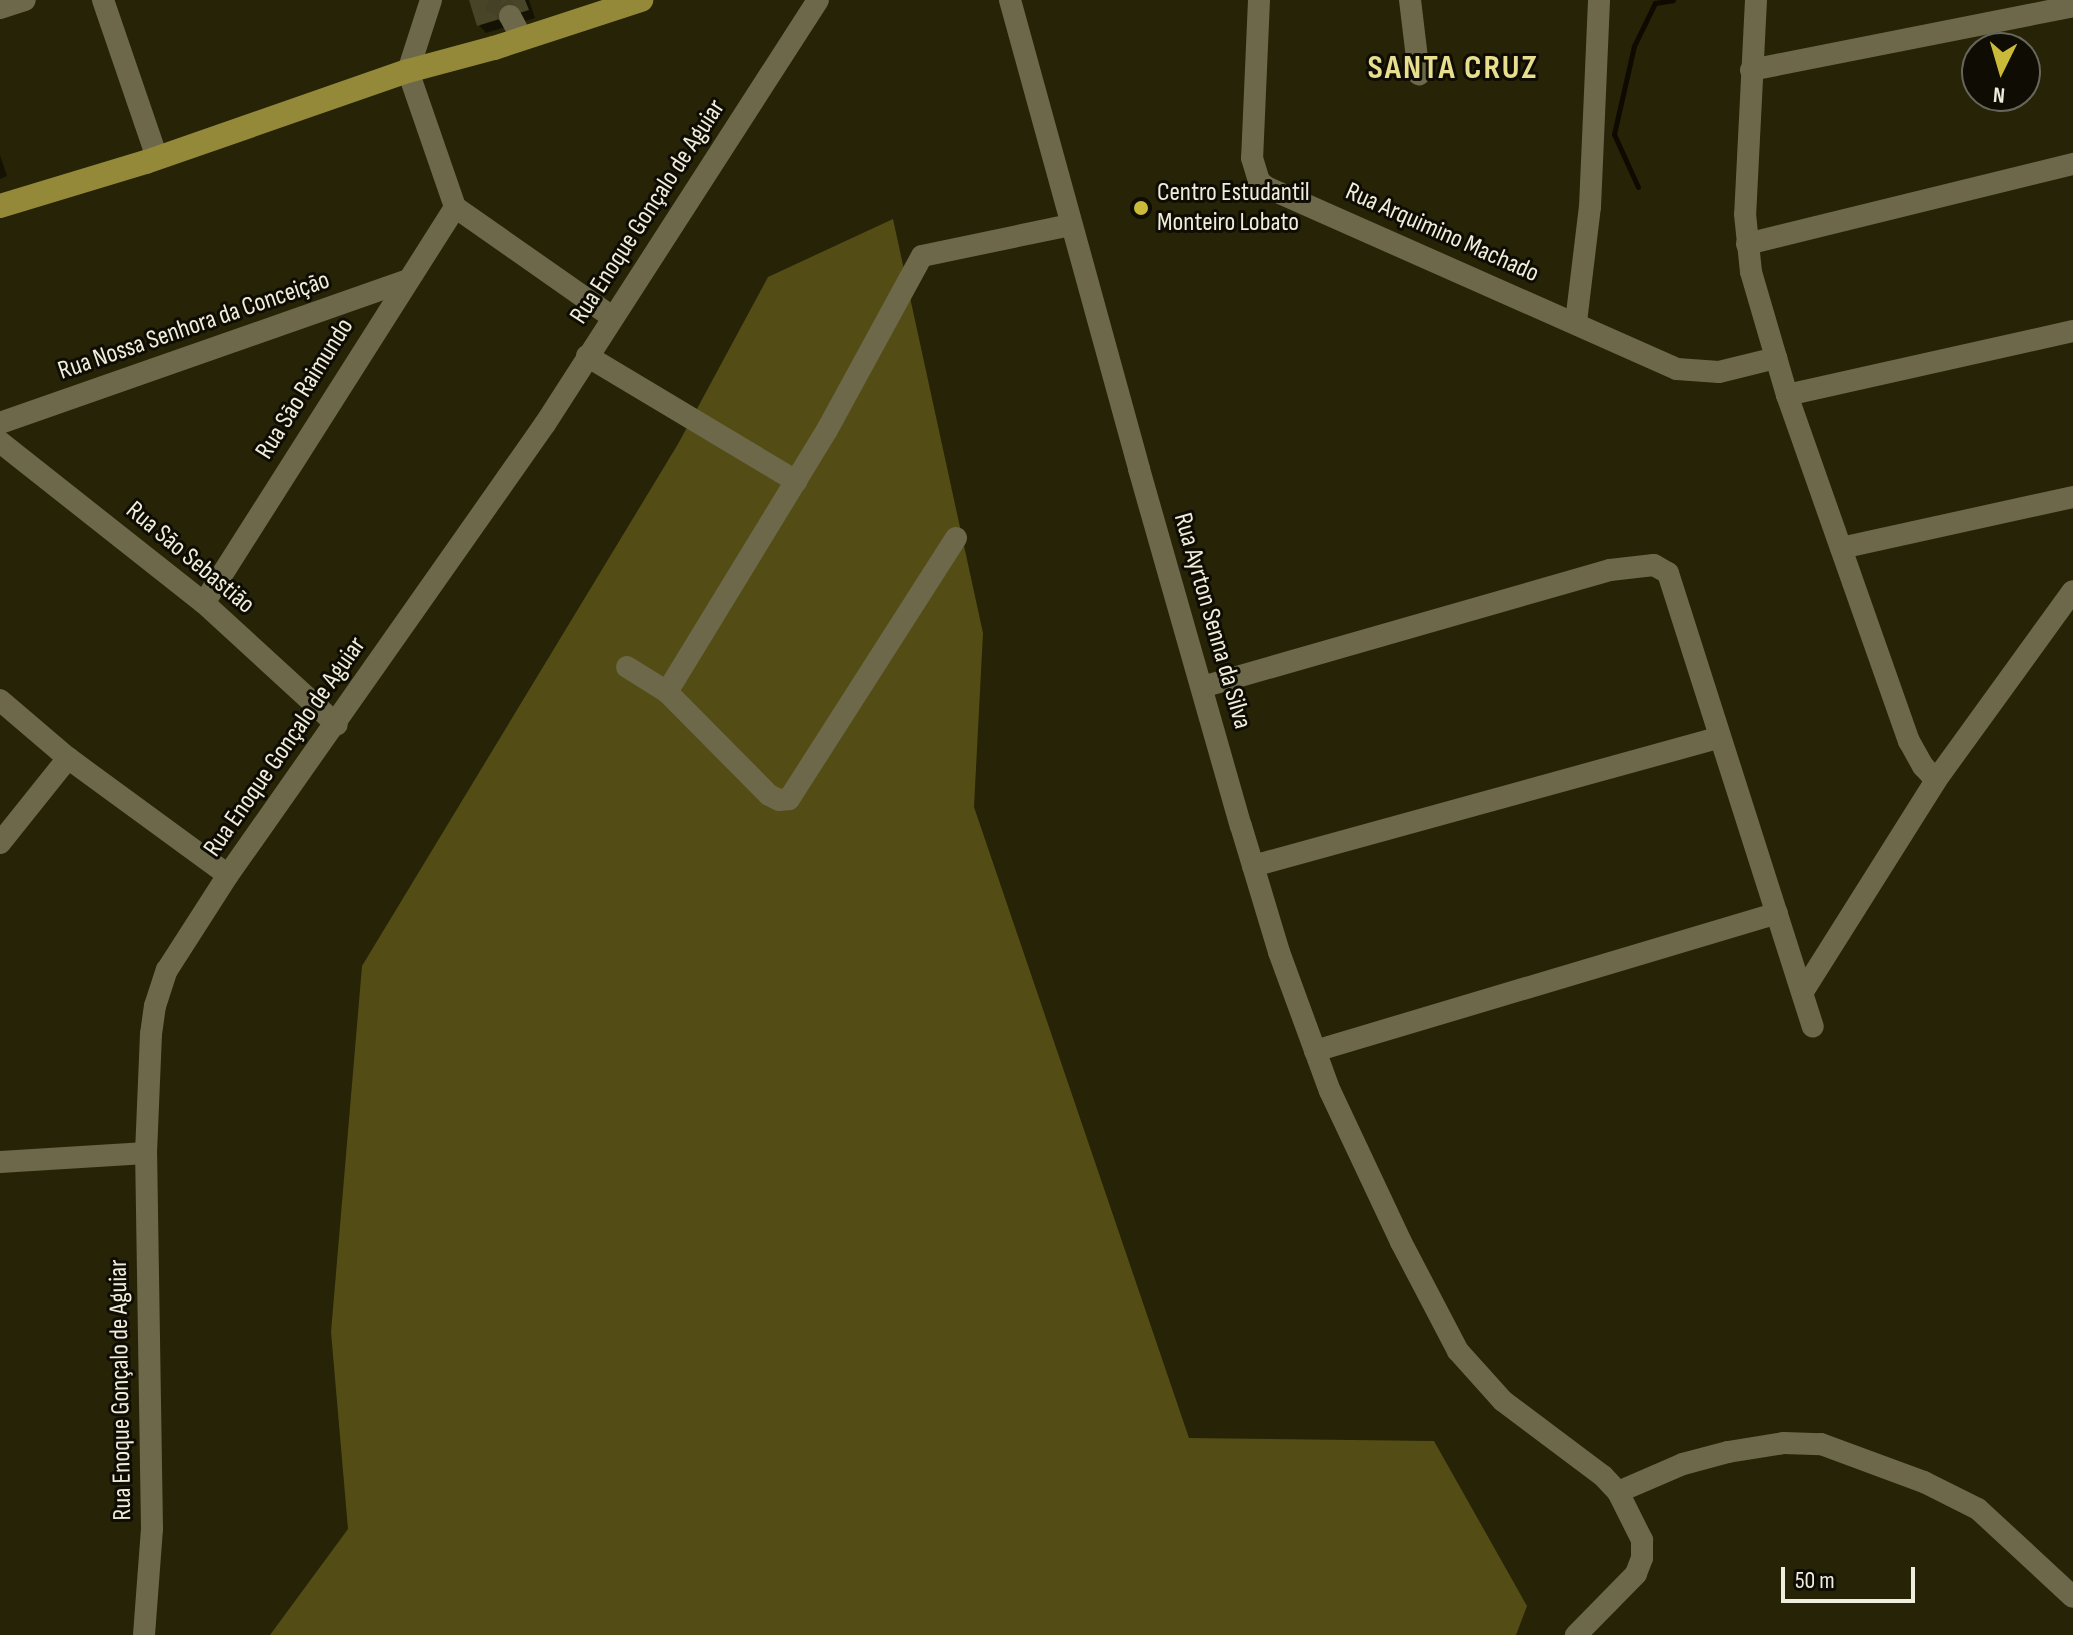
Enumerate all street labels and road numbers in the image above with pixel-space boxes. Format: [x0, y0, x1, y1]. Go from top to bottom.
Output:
street label: Rua Enoque Gonçalo de Aguiar [564, 94, 732, 330]
street label: Rua Arquimino Machado [1340, 176, 1544, 290]
street label: Rua Nossa Senhora da Conceição [54, 265, 334, 387]
street label: Rua São Raimundo [249, 313, 361, 465]
street label: Rua São Sebastião [119, 495, 261, 621]
street label: Rua Ayrton Senna da Silva [1166, 510, 1258, 732]
street label: Rua Enoque Gonçalo de Aguiar [197, 631, 373, 863]
street label: Rua Enoque Gonçalo de Aguiar [103, 1259, 139, 1521]

